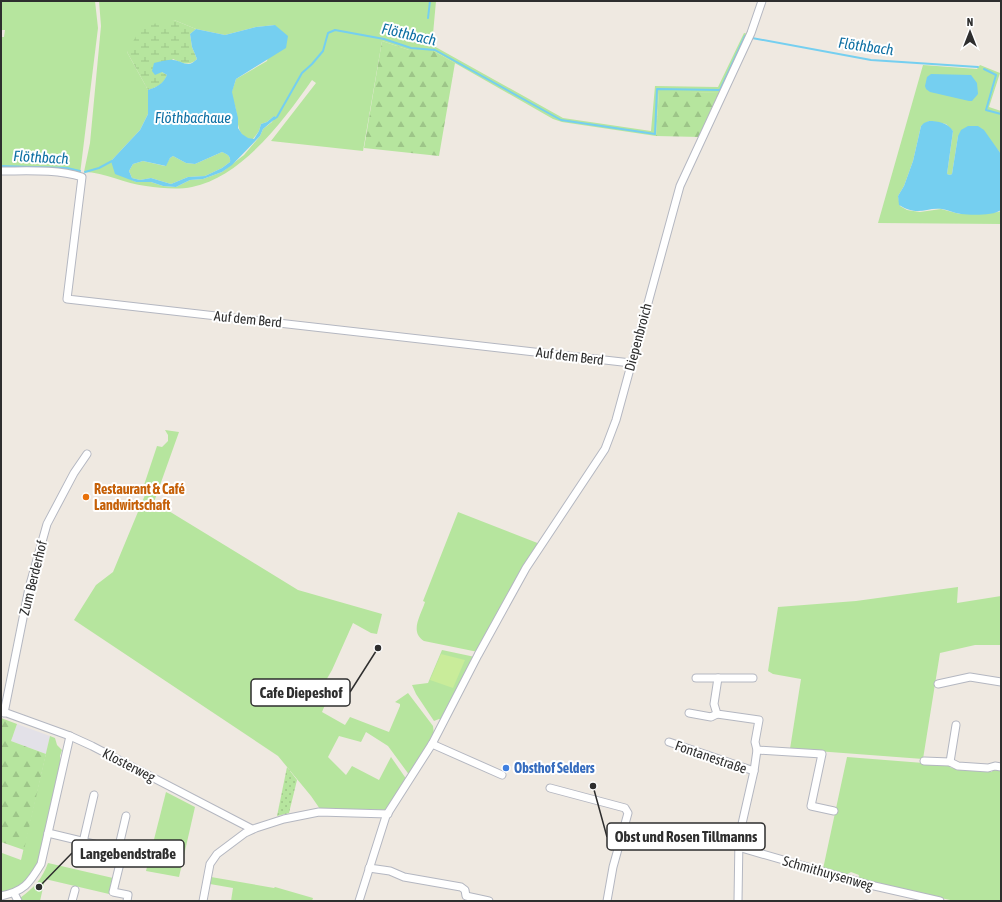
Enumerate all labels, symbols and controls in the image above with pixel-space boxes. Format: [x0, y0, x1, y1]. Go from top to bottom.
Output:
north arrow [950, 12, 990, 52]
text: N [967, 16, 973, 28]
water label: Flöthbach [380, 19, 438, 49]
water label: Flöthbach [837, 34, 895, 58]
water label: Flöthbachaue [155, 109, 231, 126]
water label: Flöthbach [13, 147, 69, 167]
street label: Diepenbroich [621, 301, 655, 373]
street label: Auf dem Berd [213, 307, 283, 331]
street label: Auf dem Berd [535, 344, 605, 368]
place label: Restaurant & Café Landwirtschaft [94, 481, 185, 513]
marker: Restaurant & Café Landwirtschaft [81, 492, 91, 502]
street label: Zum Berderhof [16, 539, 50, 617]
callout: Cafe Diepeshof [251, 679, 350, 706]
text: Cafe Diepeshof [259, 684, 343, 701]
street label: Fontanestraße [673, 737, 749, 777]
street label: Klosterweg [100, 745, 158, 785]
place label: Obsthof Selders [514, 760, 595, 776]
marker: Obsthof Selders [501, 763, 511, 773]
callout: Obst und Rosen Tillmanns [607, 823, 765, 850]
text: Obst und Rosen Tillmanns [615, 828, 758, 845]
callout: Langebendstraße [72, 840, 184, 867]
text: Langebendstraße [80, 845, 176, 862]
street label: Schmithuysenweg [781, 852, 875, 894]

